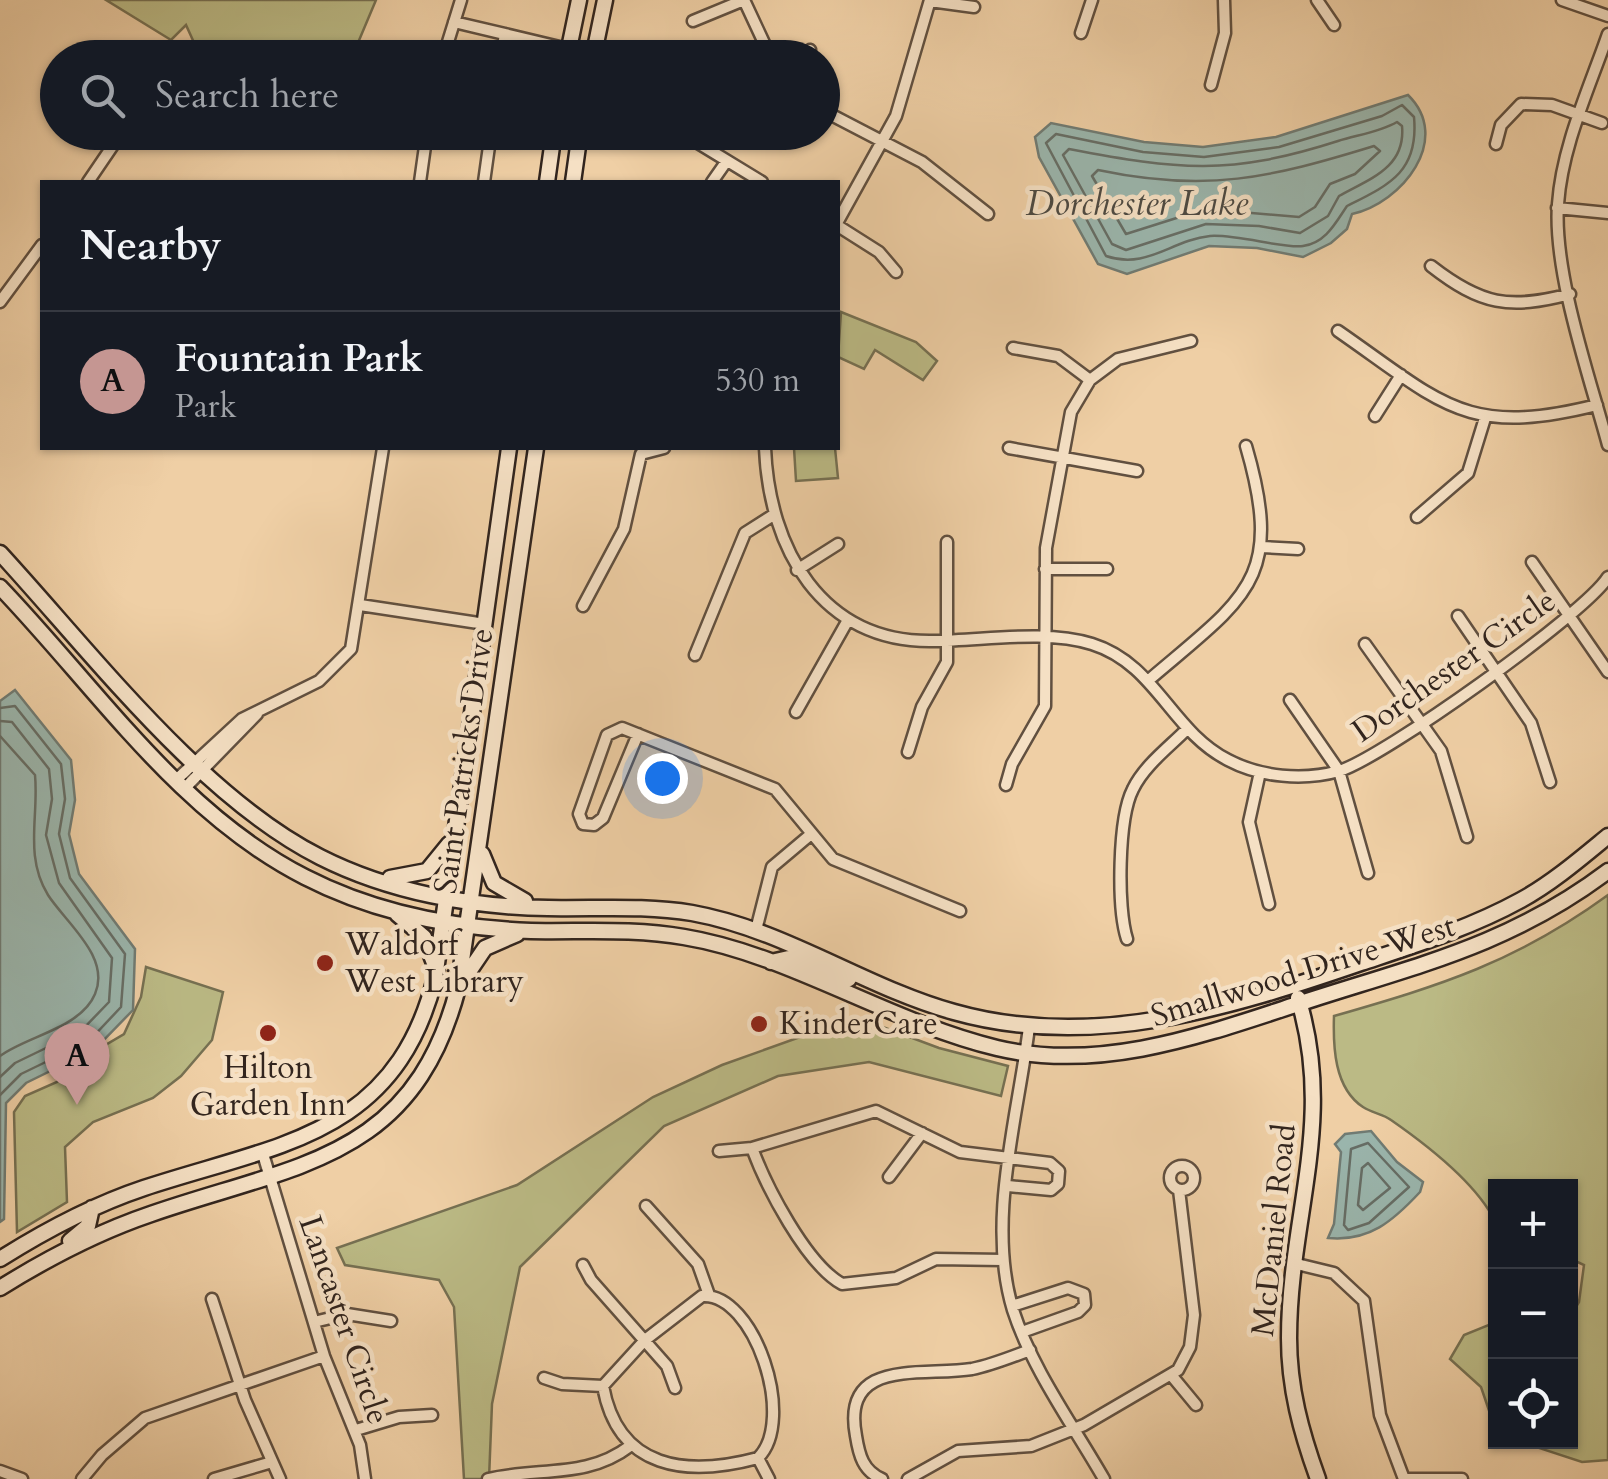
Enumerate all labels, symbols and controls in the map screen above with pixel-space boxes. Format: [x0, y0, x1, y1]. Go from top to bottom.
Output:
search box [40, 40, 840, 150]
icon: search [75, 68, 130, 123]
text: Search here [155, 69, 339, 121]
water label: Dorchester Lake [1026, 180, 1249, 228]
text: Nearby [80, 217, 222, 274]
text: Fountain Park [175, 333, 423, 385]
text: A [100, 359, 125, 403]
text: 530 m [715, 359, 800, 403]
text: Park [175, 385, 237, 429]
street label: Dorchester Circle [1343, 579, 1565, 753]
street label: Saint Patricks Drive [424, 625, 504, 897]
your location [637, 753, 688, 804]
street label: Smallwood Drive West [1146, 904, 1460, 1038]
place label: Waldorf West Library [344, 923, 524, 1004]
marker: Waldorf West Library [314, 952, 336, 974]
place label: KinderCare [779, 1002, 938, 1046]
marker: KinderCare [748, 1013, 770, 1035]
pin: A [44, 1022, 110, 1105]
marker: Hilton Garden Inn [257, 1022, 279, 1044]
place label: Hilton Garden Inn [190, 1046, 346, 1127]
street label: McDaniel Road [1241, 1122, 1307, 1338]
map controls [1488, 1179, 1578, 1449]
button: + [1488, 1179, 1578, 1269]
street label: Lancaster Circle [288, 1210, 400, 1430]
button: − [1488, 1269, 1578, 1359]
button: locate [1488, 1359, 1578, 1449]

